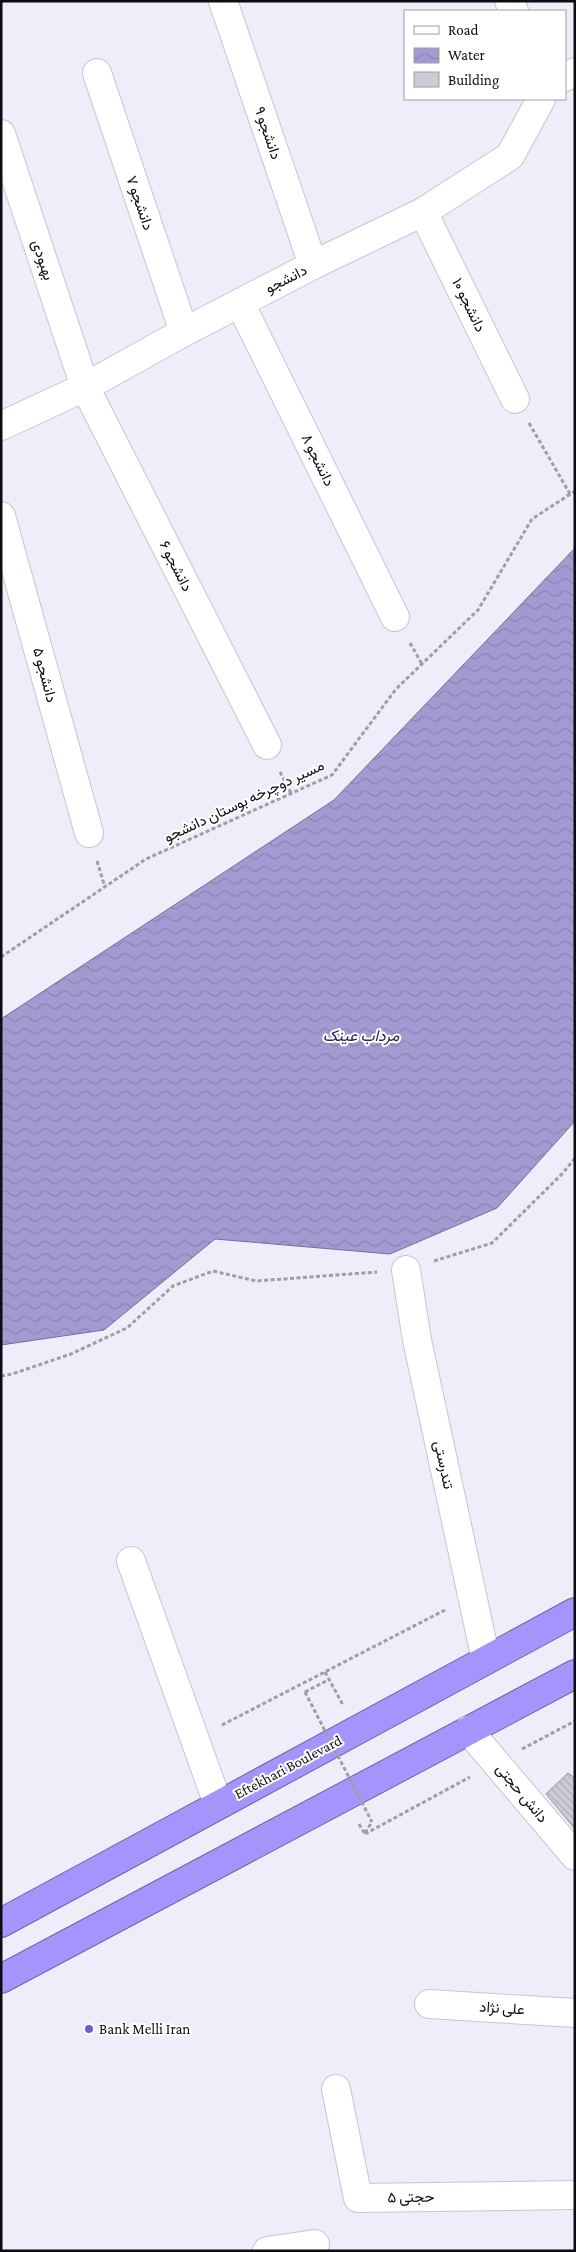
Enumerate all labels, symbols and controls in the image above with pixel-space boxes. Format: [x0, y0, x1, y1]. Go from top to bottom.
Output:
legend [404, 10, 566, 100]
text: Road [448, 22, 479, 38]
text: Water [448, 47, 485, 63]
text: Building [448, 72, 499, 89]
street label: دانشجو ۹ [251, 105, 284, 162]
street label: دانشجو ۷ [122, 174, 157, 232]
street label: بهبودی [27, 238, 57, 283]
street label: دانشجو [263, 262, 310, 297]
street label: دانشجو ۱۰ [448, 275, 489, 335]
street label: دانشجو ۸ [298, 431, 337, 489]
street label: دانشجو ۶ [156, 538, 196, 594]
street label: دانشجو ۵ [29, 646, 60, 704]
street label: مسیر دوچرخه بوستان دانشجو [162, 757, 327, 847]
water label: مرداب عینک [323, 1027, 400, 1046]
street label: تندرستی [429, 1439, 457, 1491]
street label: Eftekhari Boulevard [232, 1732, 344, 1802]
street label: دانش حجتی [491, 1760, 551, 1827]
street label: علی نژاد [479, 1998, 525, 2020]
place label: Bank Melli Iran [99, 2021, 190, 2037]
marker: Bank Melli Iran [83, 2023, 95, 2035]
street label: حجتی ۵ [387, 2189, 435, 2207]

